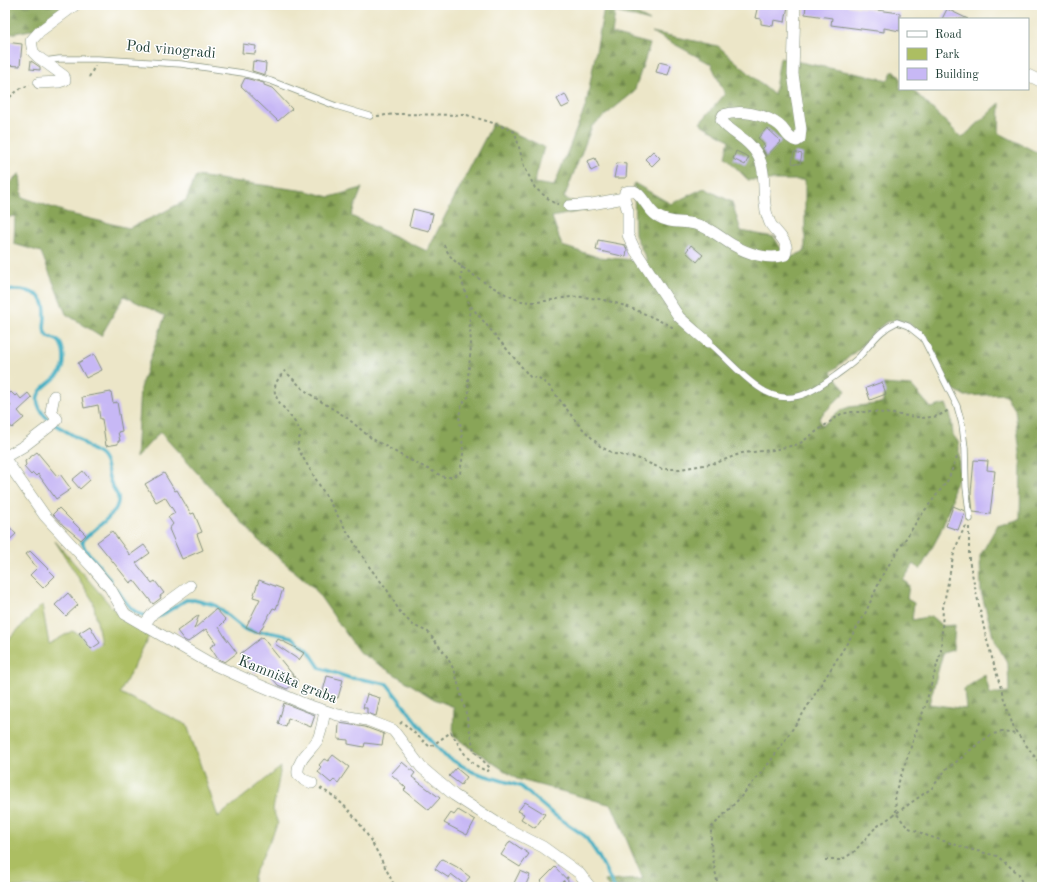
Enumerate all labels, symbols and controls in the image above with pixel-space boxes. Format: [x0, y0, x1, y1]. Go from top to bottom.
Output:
legend [899, 18, 1029, 90]
text: Road [935, 29, 962, 41]
street label: Pod vinogradi [125, 39, 216, 62]
text: Park [935, 49, 960, 61]
text: Building [935, 69, 979, 81]
street label: Kamniška graba [236, 654, 340, 707]

